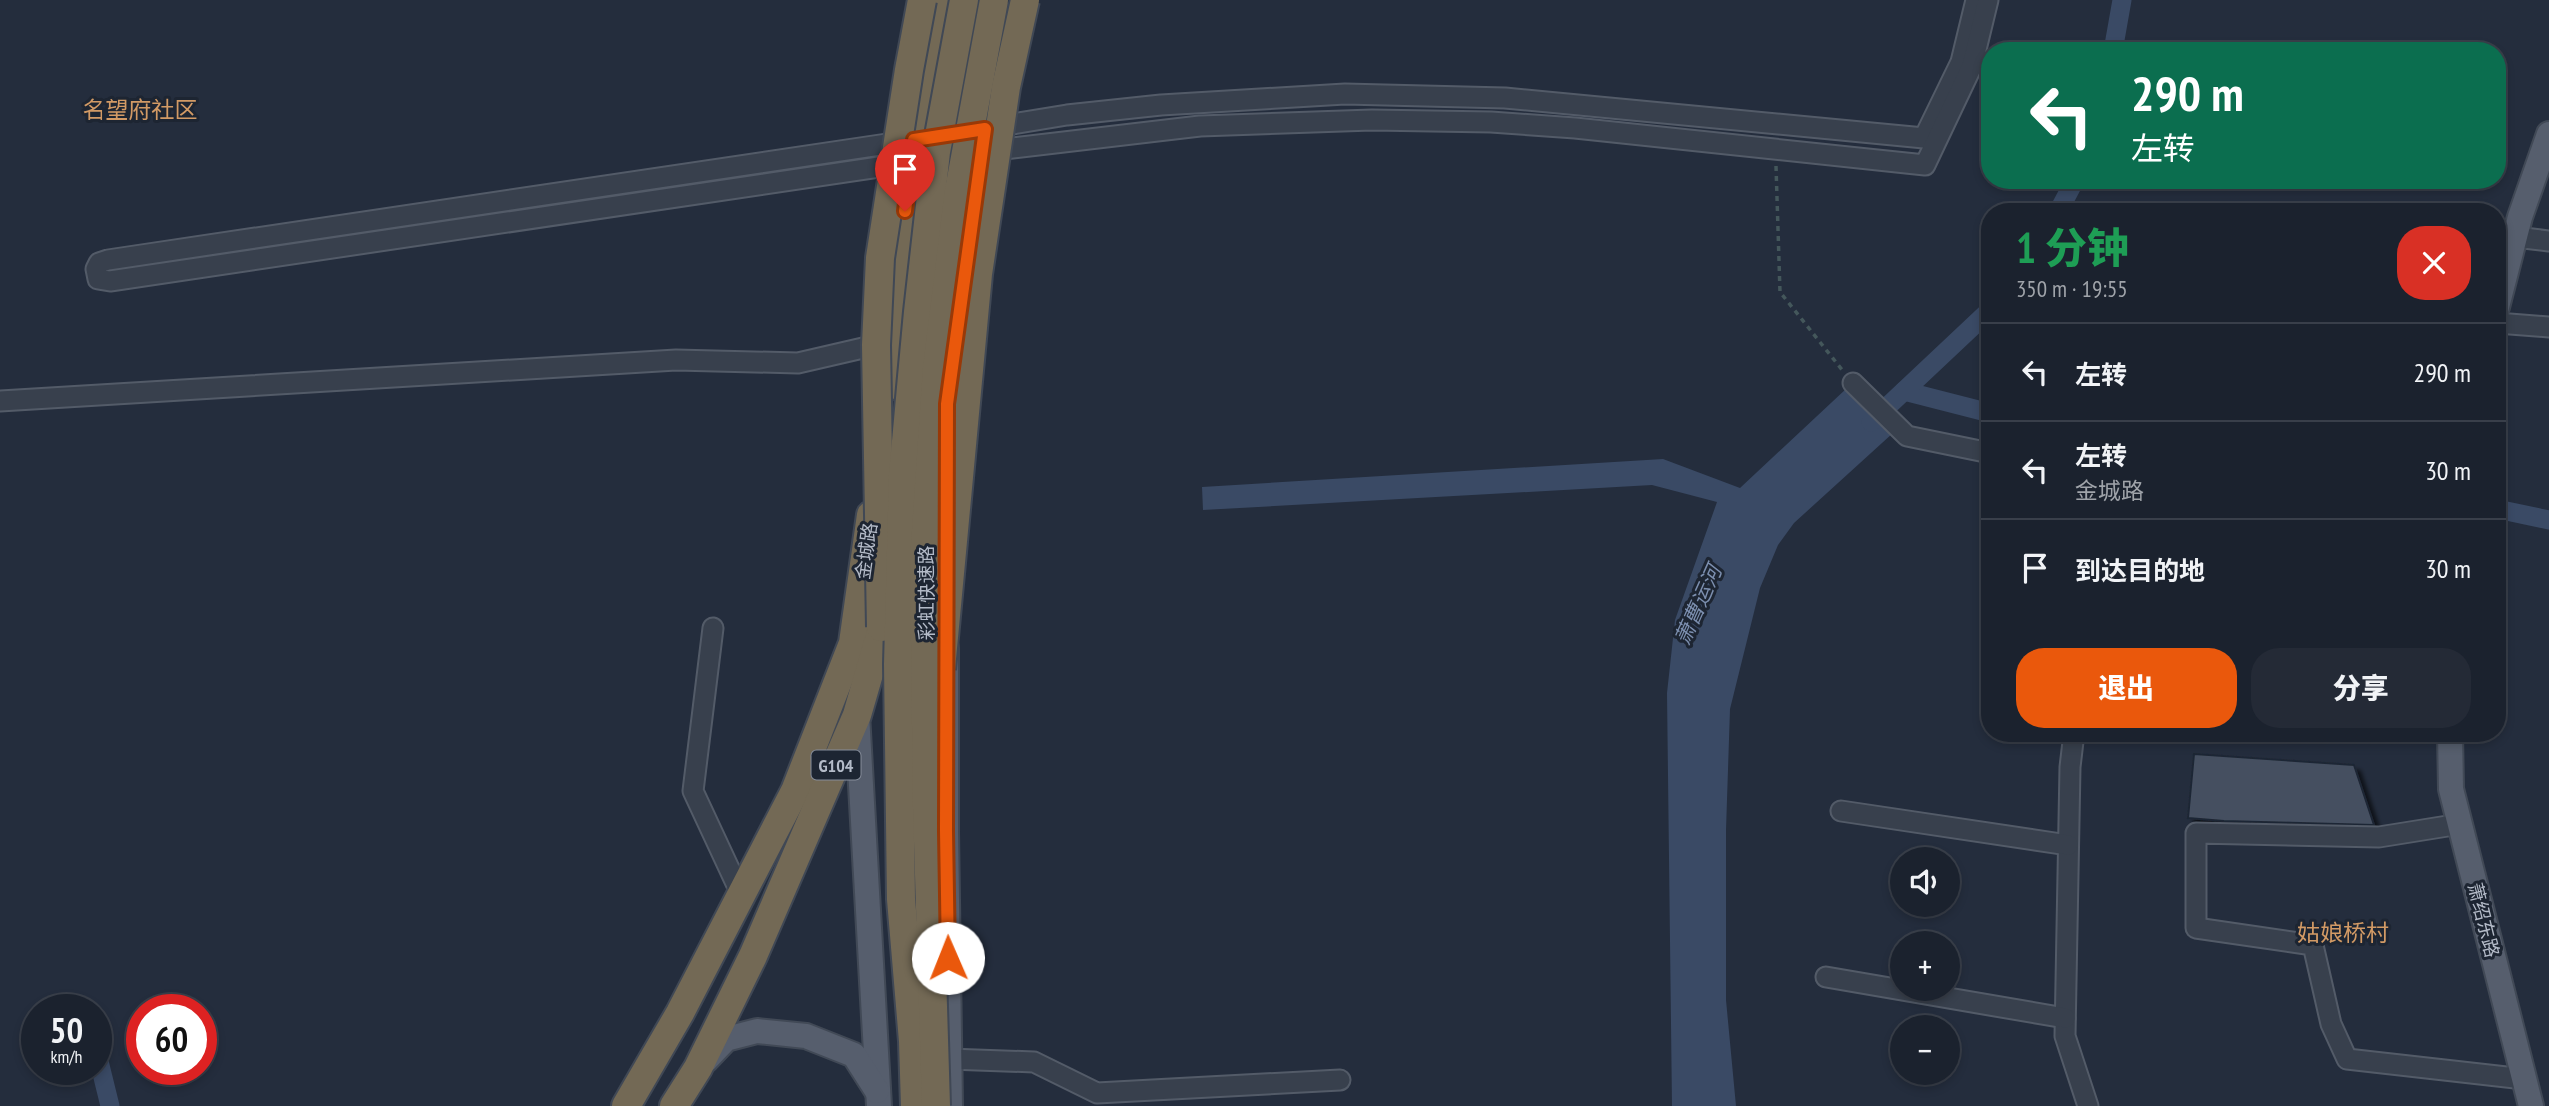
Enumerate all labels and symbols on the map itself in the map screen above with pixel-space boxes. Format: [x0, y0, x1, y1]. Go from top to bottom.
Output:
district label: 名望府社区 [83, 95, 198, 124]
pin [875, 139, 935, 211]
street label: 金城路 [850, 521, 882, 581]
street label: 彩虹快速路 [914, 545, 938, 641]
water label: 萧曹运河 [1669, 557, 1729, 649]
road number: G104 [812, 750, 860, 780]
street label: 萧绍东路 [2463, 880, 2505, 960]
district label: 姑娘桥村 [2297, 918, 2389, 947]
position arrow [911, 921, 985, 995]
speed limit sign: 60 [126, 994, 217, 1085]

